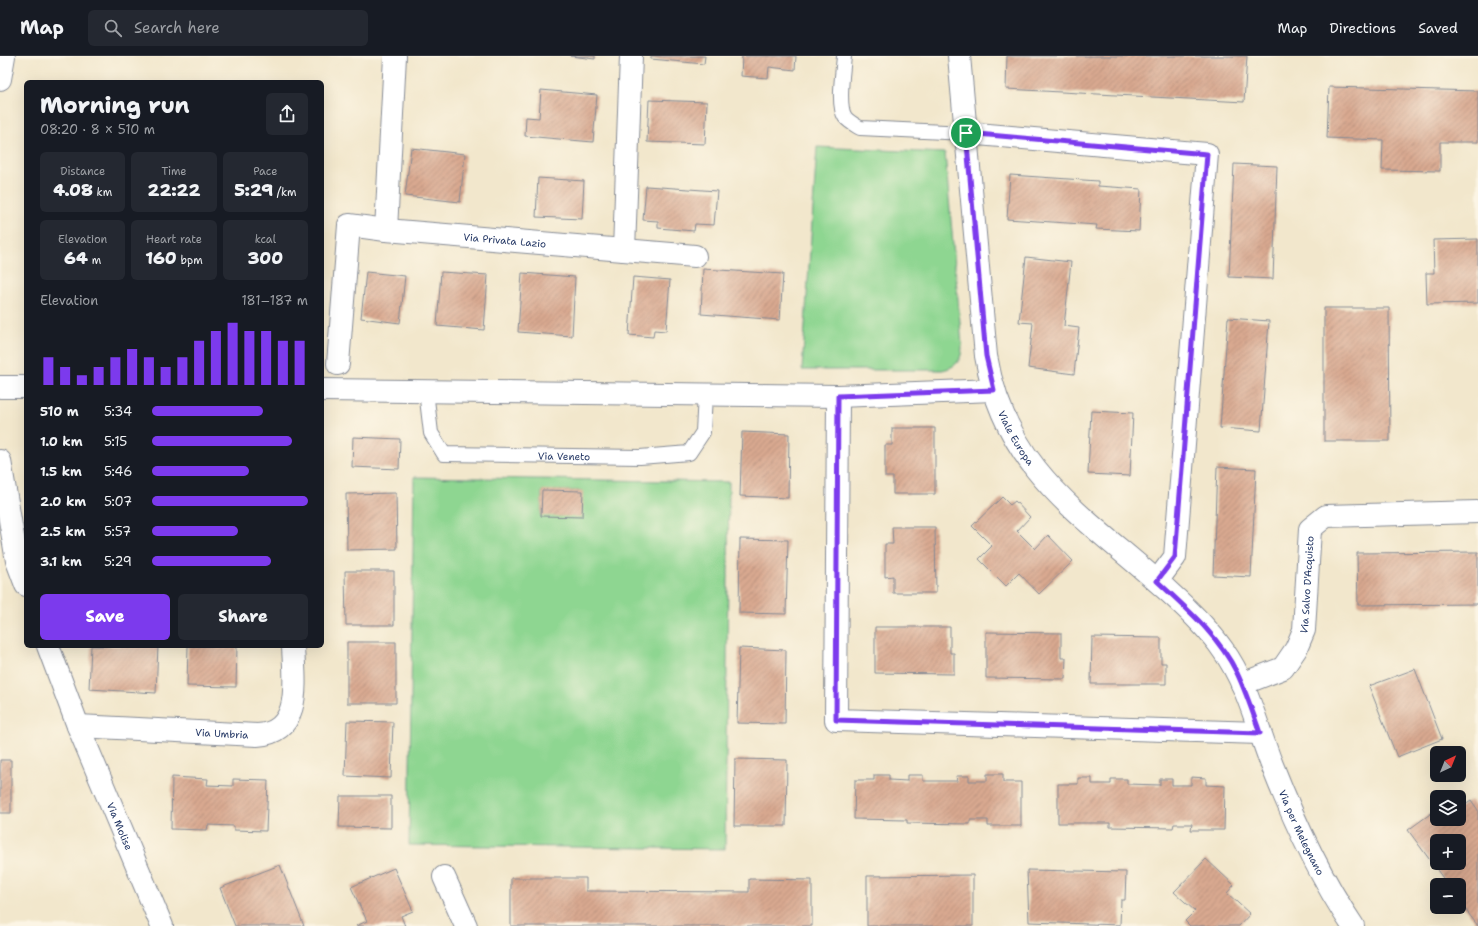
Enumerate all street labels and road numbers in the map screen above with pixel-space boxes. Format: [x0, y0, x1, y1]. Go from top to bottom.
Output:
street label: Via Privata Lazio [463, 230, 547, 250]
street label: Viale Europa [996, 408, 1038, 468]
street label: Via Veneto [538, 449, 590, 463]
street label: Via Salvo D'Acquisto [1297, 536, 1316, 636]
street label: Via Umbria [195, 725, 250, 741]
street label: Via per Melegnano [1276, 788, 1327, 877]
street label: Via Molise [104, 800, 136, 852]

